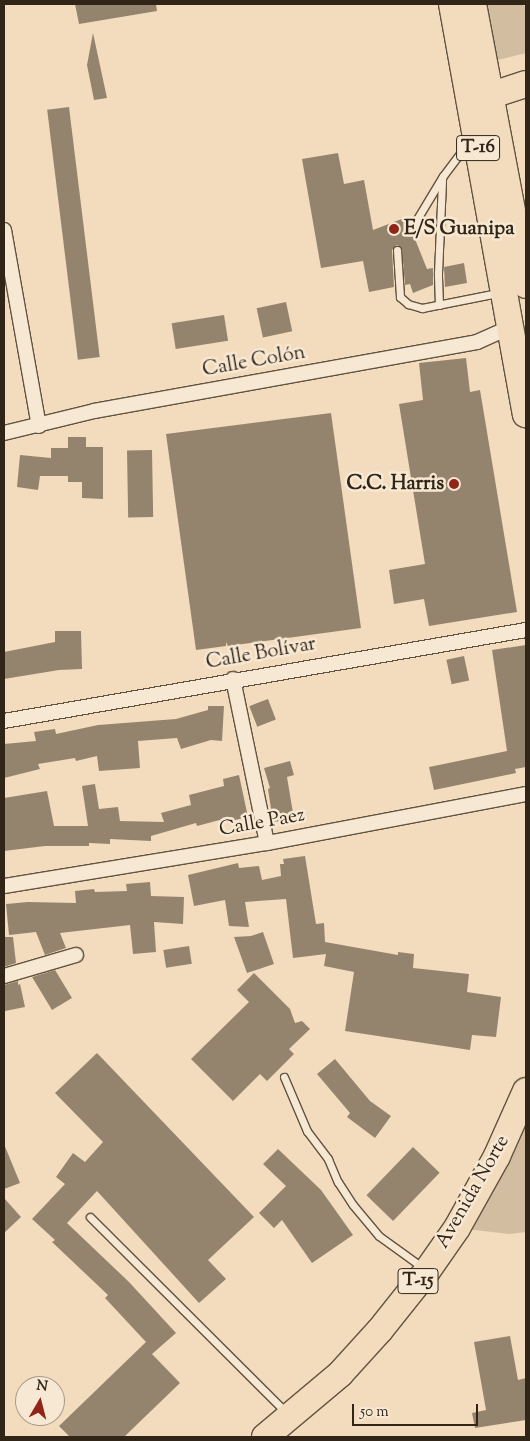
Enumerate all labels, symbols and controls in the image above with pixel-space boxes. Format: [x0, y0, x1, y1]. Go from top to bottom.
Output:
road number: T-16 [456, 132, 500, 164]
place label: E/S Guanipa [404, 217, 514, 241]
marker: E/S Guanipa [388, 223, 400, 235]
street label: Calle Colón [201, 341, 307, 383]
place label: C.C. Harris [346, 472, 444, 496]
marker: C.C. Harris [448, 478, 460, 490]
street label: Calle Bolívar [204, 633, 318, 675]
street label: Calle Paez [217, 804, 307, 842]
street label: Avenida Norte [431, 1131, 515, 1253]
road number: T-15 [397, 1264, 439, 1298]
north arrow [15, 1376, 65, 1426]
text: N [35, 1376, 49, 1398]
scale bar [355, 1394, 481, 1426]
text: 50 m [360, 1402, 389, 1423]

